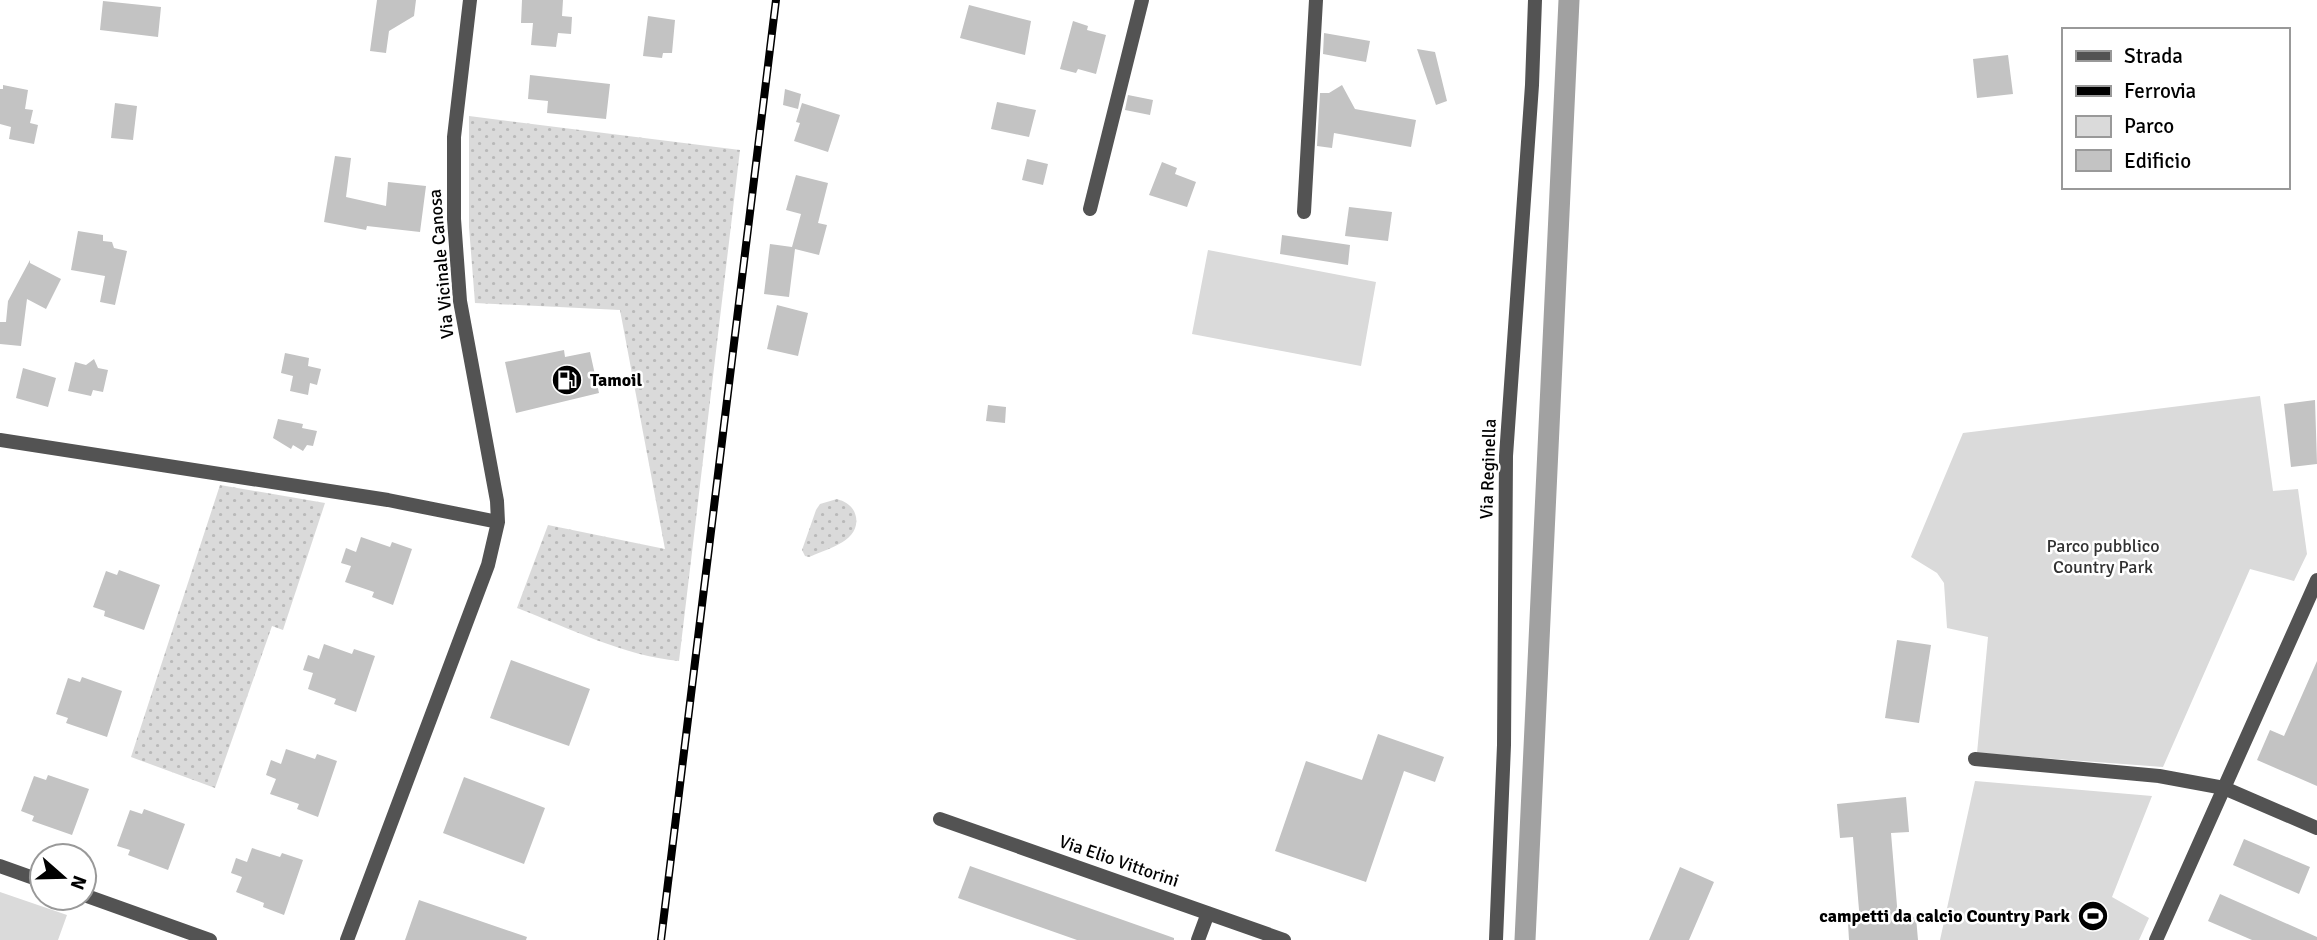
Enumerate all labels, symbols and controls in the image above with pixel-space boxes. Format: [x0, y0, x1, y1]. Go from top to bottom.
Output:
legend [2062, 28, 2289, 189]
text: Strada [2124, 43, 2183, 69]
text: Ferrovia [2124, 78, 2196, 104]
text: Parco [2124, 113, 2174, 139]
text: Edificio [2124, 148, 2191, 174]
street label: Via Vicinale Canosa [423, 188, 459, 340]
fuel station icon: Tamoil [550, 363, 584, 397]
place label: Tamoil [590, 369, 642, 391]
street label: Via Reginella [1475, 418, 1501, 520]
park label: Parco pubblico Country Park [2046, 535, 2160, 578]
street label: Via Elio Vittorini [1056, 830, 1182, 892]
north arrow [28, 842, 98, 912]
text: N [64, 872, 92, 893]
sports icon: campetti da calcio Country Park [2076, 899, 2110, 933]
place label: campetti da calcio Country Park [1819, 905, 2071, 927]

